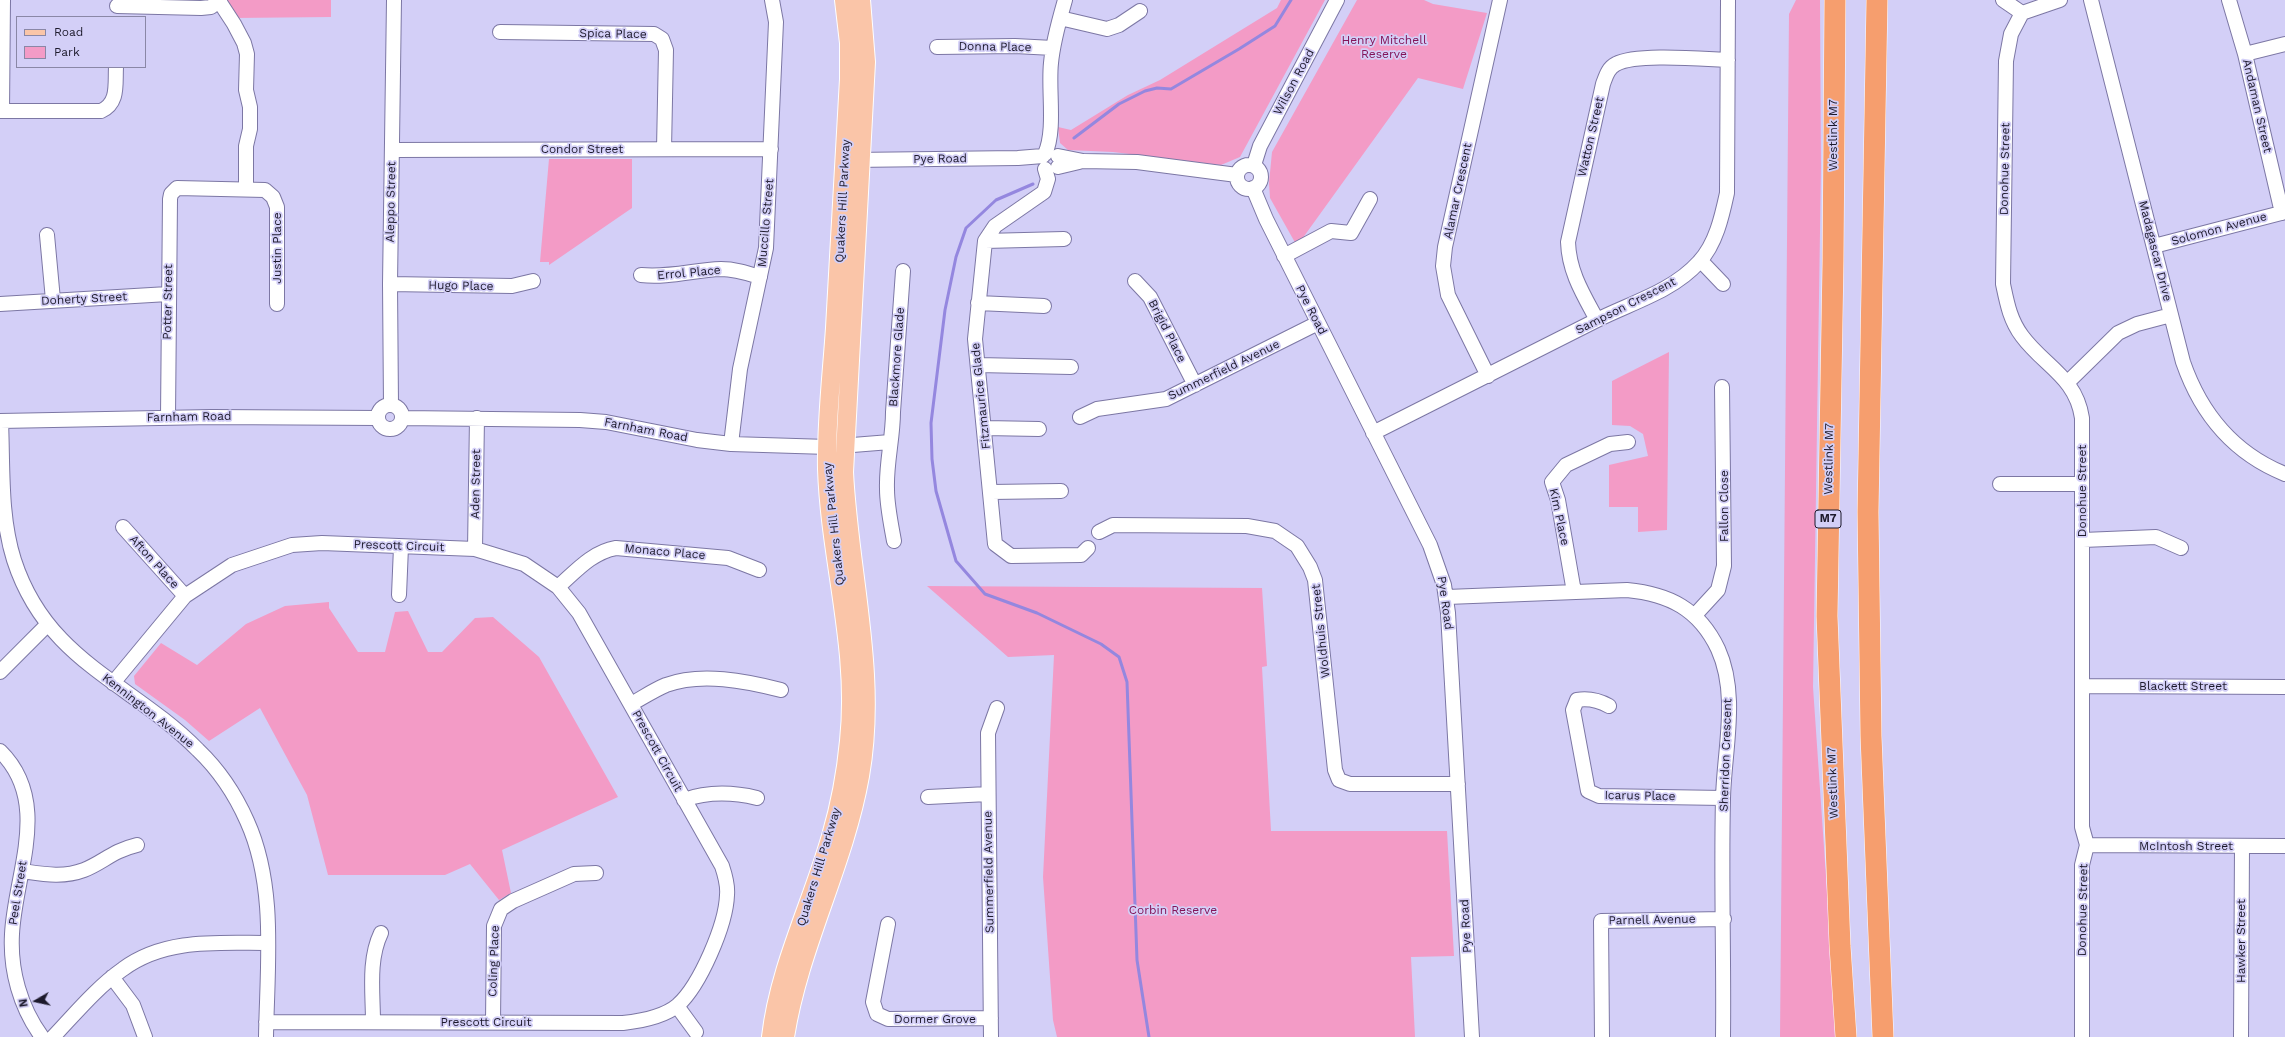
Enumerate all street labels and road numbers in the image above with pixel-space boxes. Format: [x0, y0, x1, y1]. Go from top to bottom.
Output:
street label: Spica Place [579, 26, 647, 42]
street label: Donna Place [958, 39, 1032, 55]
street label: Wilson Road [1271, 47, 1317, 117]
street label: Andaman Street [2239, 58, 2275, 154]
street label: Watton Street [1575, 96, 1607, 178]
street label: Westlink M7 [1826, 99, 1840, 171]
street label: Donohue Street [1997, 123, 2013, 215]
street label: Quakers Hill Parkway [833, 139, 853, 263]
street label: Condor Street [541, 142, 623, 156]
street label: Alamar Crescent [1441, 142, 1475, 240]
street label: Pye Road [913, 151, 967, 167]
street label: Aleppo Street [383, 161, 399, 243]
street label: Muccillo Street [755, 178, 777, 268]
street label: Madagascar Drive [2136, 199, 2174, 303]
street label: Solomon Avenue [2170, 209, 2268, 249]
street label: Justin Place [270, 212, 284, 284]
street label: Errol Place [657, 263, 721, 283]
street label: Potter Street [160, 264, 176, 340]
street label: Sampson Crescent [1573, 274, 1679, 338]
street label: Hugo Place [428, 278, 494, 294]
street label: Pye Road [1292, 283, 1330, 337]
street label: Doherty Street [41, 290, 127, 308]
street label: Brigid Place [1145, 297, 1189, 365]
street label: Blackmore Glade [886, 307, 908, 407]
street label: Summerfield Avenue [1166, 337, 1282, 403]
street label: Fitzmaurice Glade [968, 342, 994, 450]
street label: Farnham Road [146, 409, 232, 425]
street label: Farnham Road [603, 415, 689, 445]
street label: Westlink M7 [1821, 423, 1837, 495]
street label: Donohue Street [2075, 445, 2089, 537]
street label: Aden Street [468, 449, 484, 519]
street label: Quakers Hill Parkway [820, 462, 848, 586]
street label: Fallon Close [1717, 470, 1731, 542]
street label: Kim Place [1546, 487, 1572, 547]
road number: M7 [1815, 510, 1841, 528]
street label: Afton Place [126, 532, 182, 592]
street label: Prescott Circuit [353, 537, 445, 555]
street label: Monaco Place [624, 541, 706, 563]
street label: Pye Road [1434, 575, 1456, 631]
street label: Woldhuis Street [1309, 583, 1333, 679]
street label: Kennington Avenue [99, 671, 197, 751]
street label: Blackett Street [2139, 679, 2227, 693]
street label: Sherridon Crescent [1717, 698, 1735, 812]
street label: Prescott Circuit [629, 708, 685, 794]
street label: Westlink M7 [1825, 747, 1841, 819]
street label: Icarus Place [1604, 788, 1676, 804]
street label: Quakers Hill Parkway [794, 806, 844, 928]
street label: Summerfield Avenue [981, 811, 997, 933]
street label: McIntosh Street [2139, 839, 2233, 853]
street label: Peel Street [6, 860, 30, 926]
street label: Donohue Street [2075, 864, 2091, 956]
street label: Pye Road [1457, 899, 1475, 953]
street label: Hawker Street [2234, 899, 2248, 983]
street label: Parnell Avenue [1608, 912, 1696, 928]
street label: Coling Place [486, 925, 502, 997]
street label: Dormer Grove [894, 1012, 976, 1026]
street label: Prescott Circuit [441, 1015, 531, 1029]

